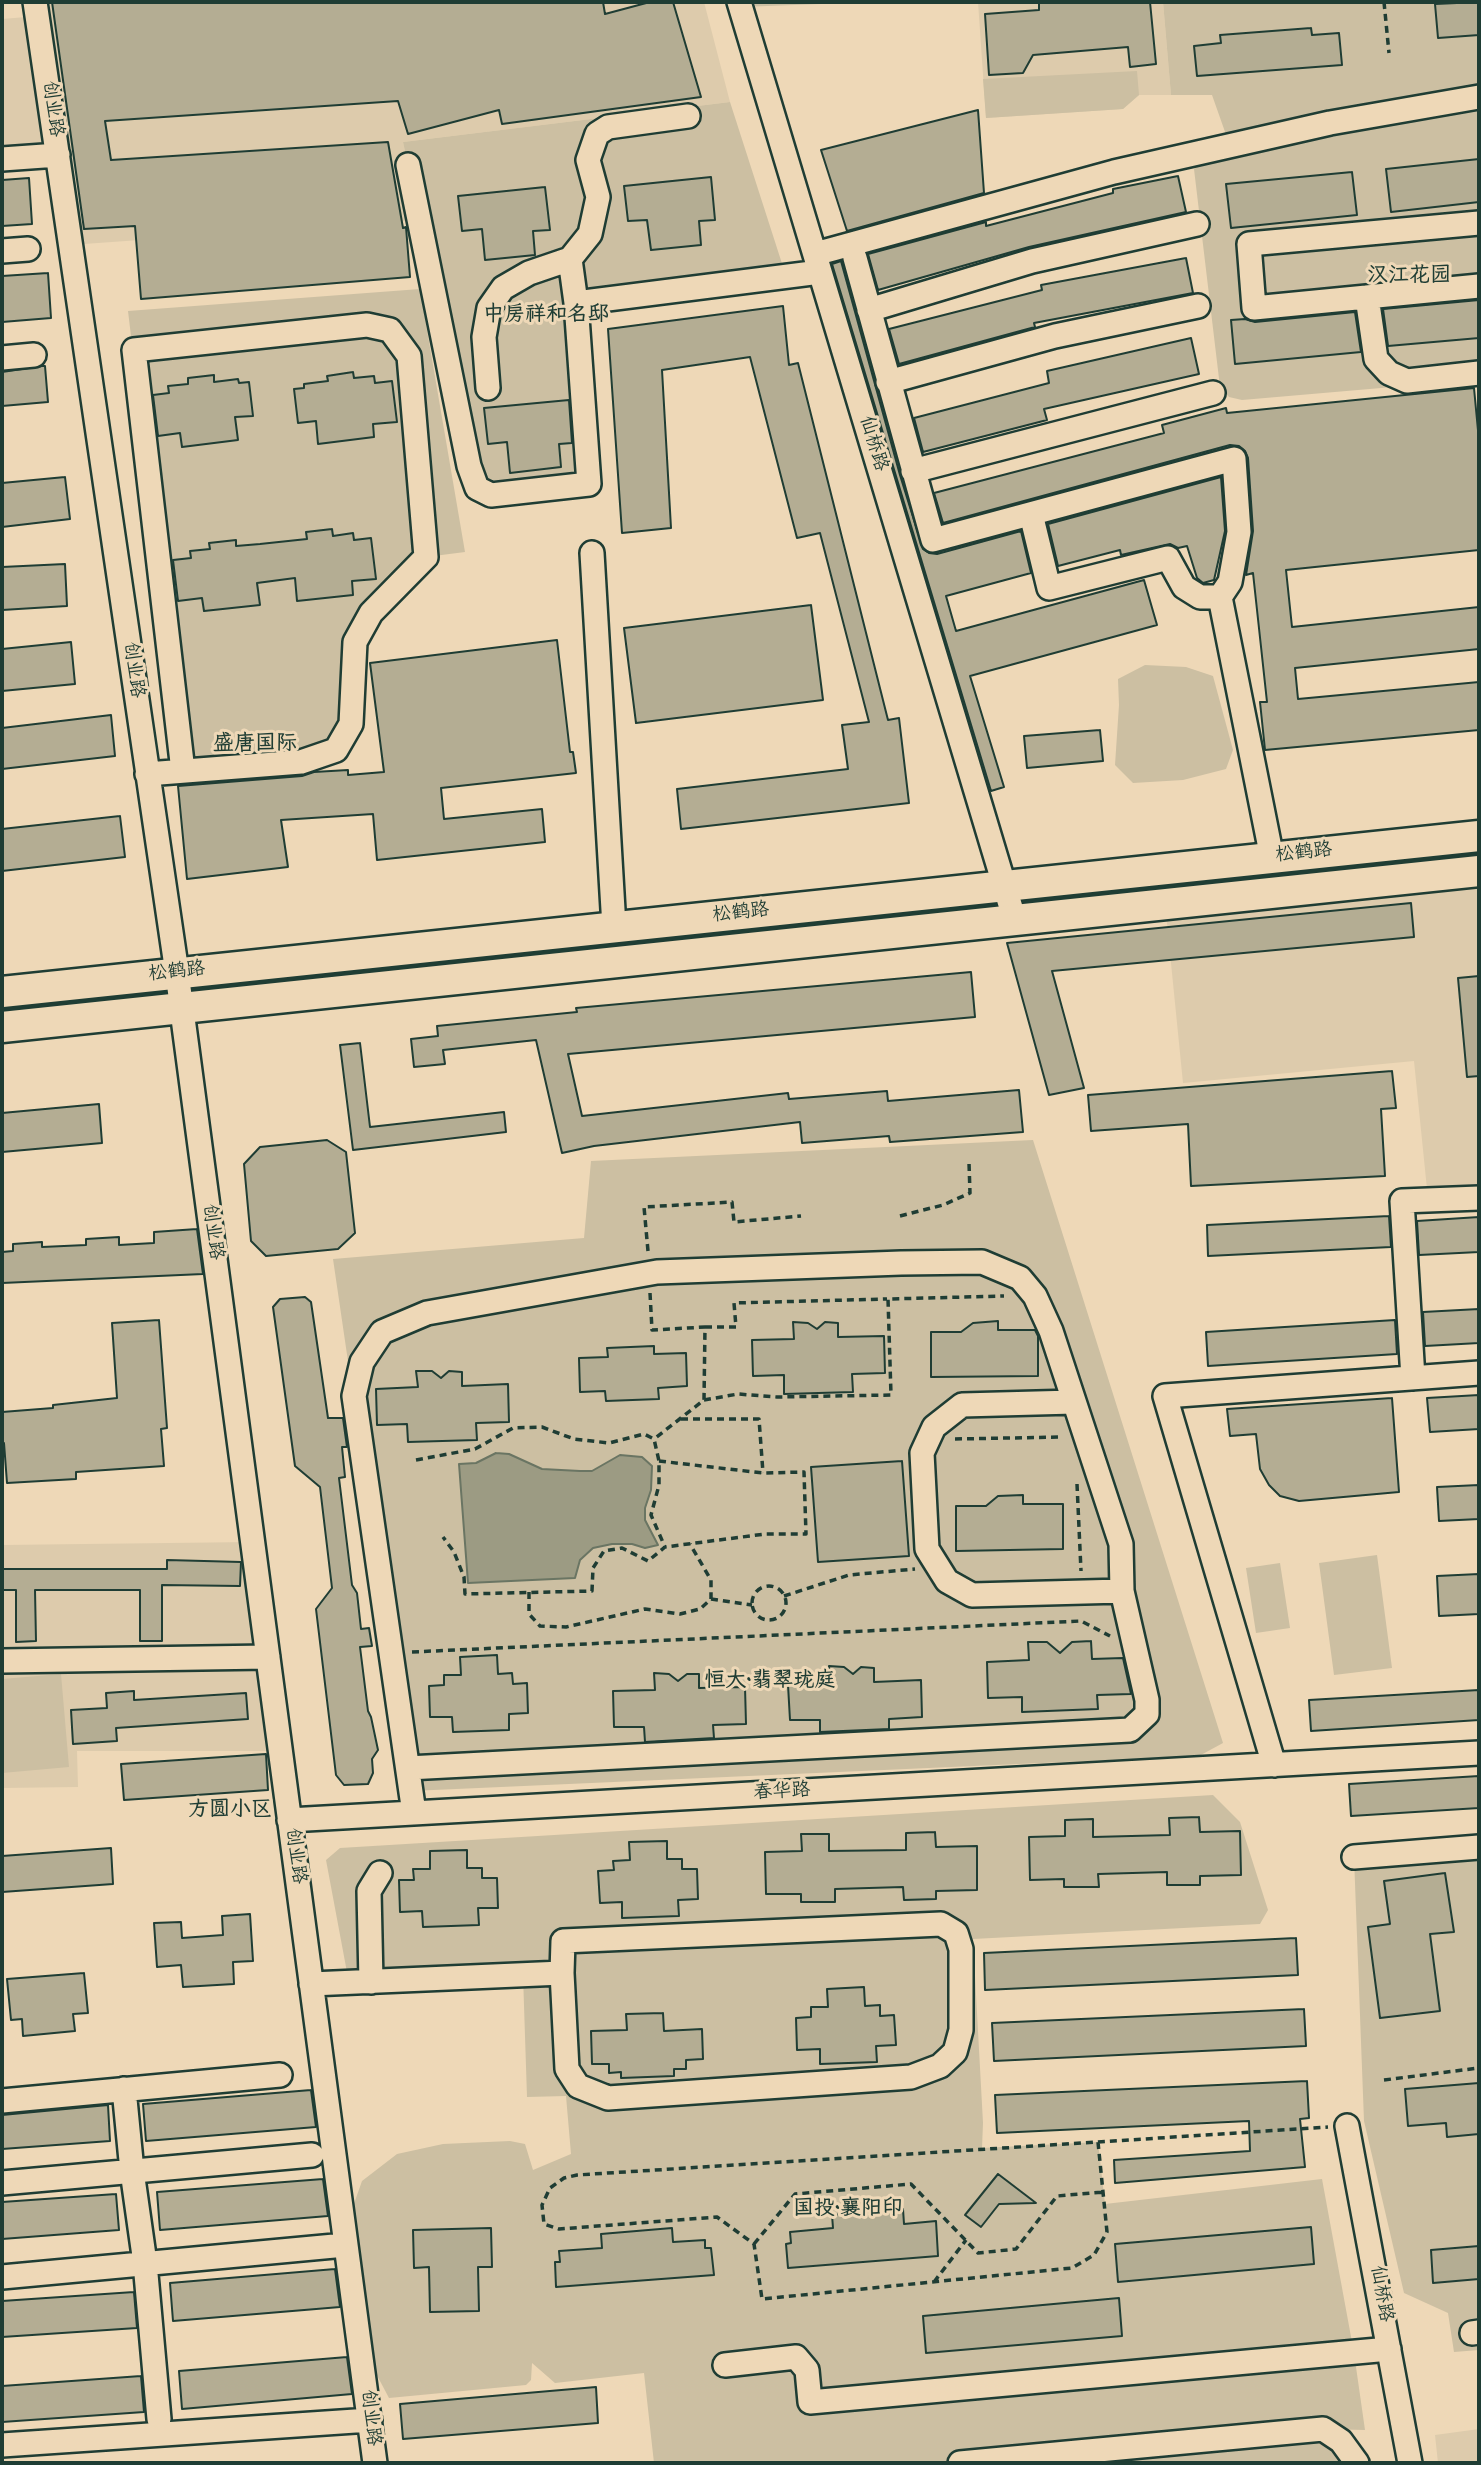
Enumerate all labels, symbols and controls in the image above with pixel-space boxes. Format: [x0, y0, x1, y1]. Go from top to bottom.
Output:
street label: 创业路 [36, 79, 66, 139]
district label: 汉江花园 [1367, 264, 1451, 290]
district label: 中房祥和名邸 [483, 303, 609, 329]
street label: 仙桥路 [853, 413, 891, 475]
street label: 创业路 [117, 640, 147, 700]
district label: 盛唐国际 [213, 732, 297, 758]
street label: 松鹤路 [1274, 840, 1334, 868]
street label: 松鹤路 [711, 900, 771, 928]
street label: 松鹤路 [147, 959, 207, 987]
street label: 创业路 [196, 1202, 226, 1262]
district label: 恒大·翡翠珑庭 [705, 1669, 835, 1695]
street label: 春华路 [753, 1780, 811, 1806]
district label: 方圆小区 [188, 1798, 272, 1824]
street label: 创业路 [279, 1826, 309, 1886]
district label: 国投·襄阳印 [793, 2197, 903, 2223]
street label: 仙桥路 [1364, 2264, 1396, 2324]
street label: 创业路 [354, 2388, 384, 2448]

